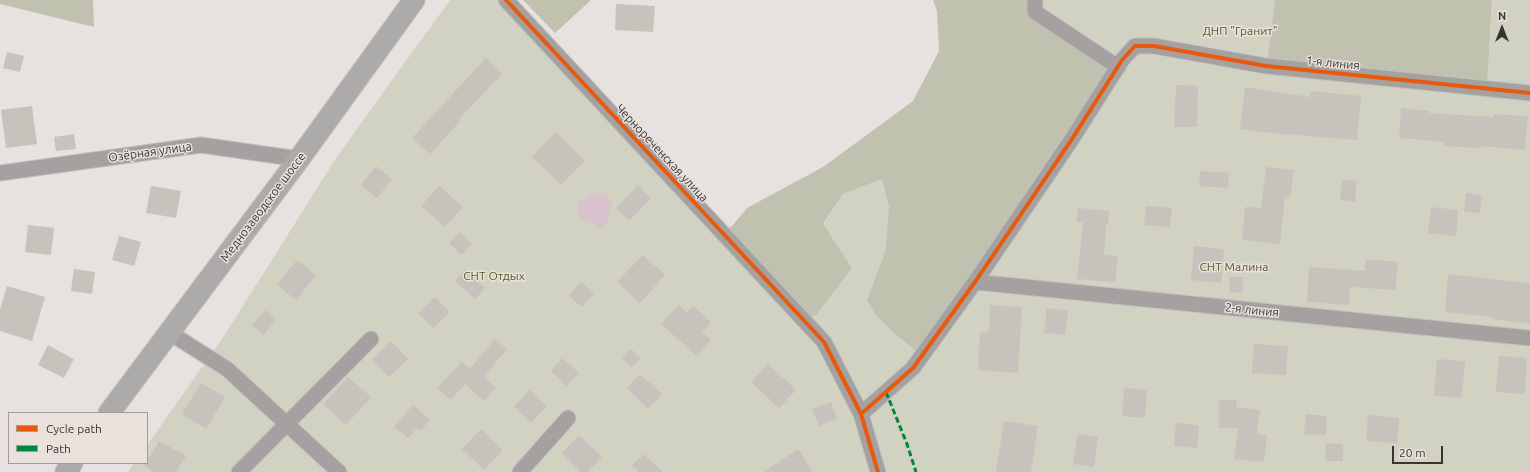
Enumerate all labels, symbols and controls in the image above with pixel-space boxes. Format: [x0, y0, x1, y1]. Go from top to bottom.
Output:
north arrow [1482, 8, 1522, 48]
text: N [1498, 10, 1506, 22]
park label: ДНП "Гранит" [1203, 24, 1277, 38]
street label: 1-я линия [1305, 53, 1361, 73]
street label: Чернореченская улица [613, 101, 711, 205]
street label: Озёрная улица [107, 139, 193, 165]
street label: Меднозаводское шоссе [217, 150, 309, 264]
park label: СНТ Малина [1199, 260, 1269, 274]
park label: СНТ Отдых [463, 269, 525, 283]
street label: 2-я линия [1224, 300, 1280, 320]
legend [8, 412, 148, 464]
text: Cycle path [46, 422, 102, 435]
scale bar [1394, 438, 1445, 464]
text: Path [46, 442, 71, 455]
text: 20 m [1399, 446, 1426, 459]

